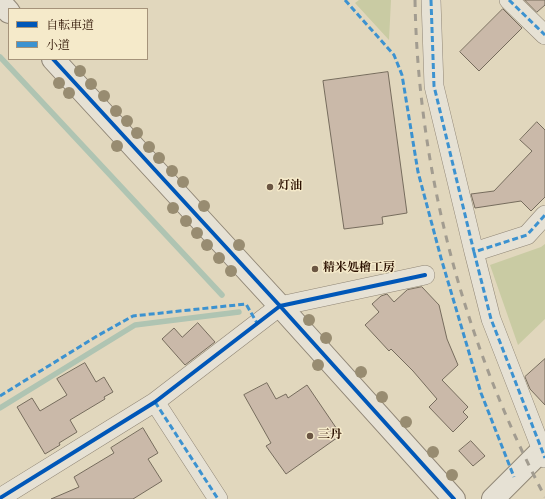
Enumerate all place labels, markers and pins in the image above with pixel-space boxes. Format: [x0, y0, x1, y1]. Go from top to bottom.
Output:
place label: 灯油 [278, 180, 302, 194]
marker: 灯油 [265, 182, 275, 192]
place label: 精米処檜工房 [323, 262, 395, 276]
marker: 精米処檜工房 [310, 264, 320, 274]
place label: 三丹 [318, 429, 342, 443]
marker: 三丹 [305, 431, 315, 441]

